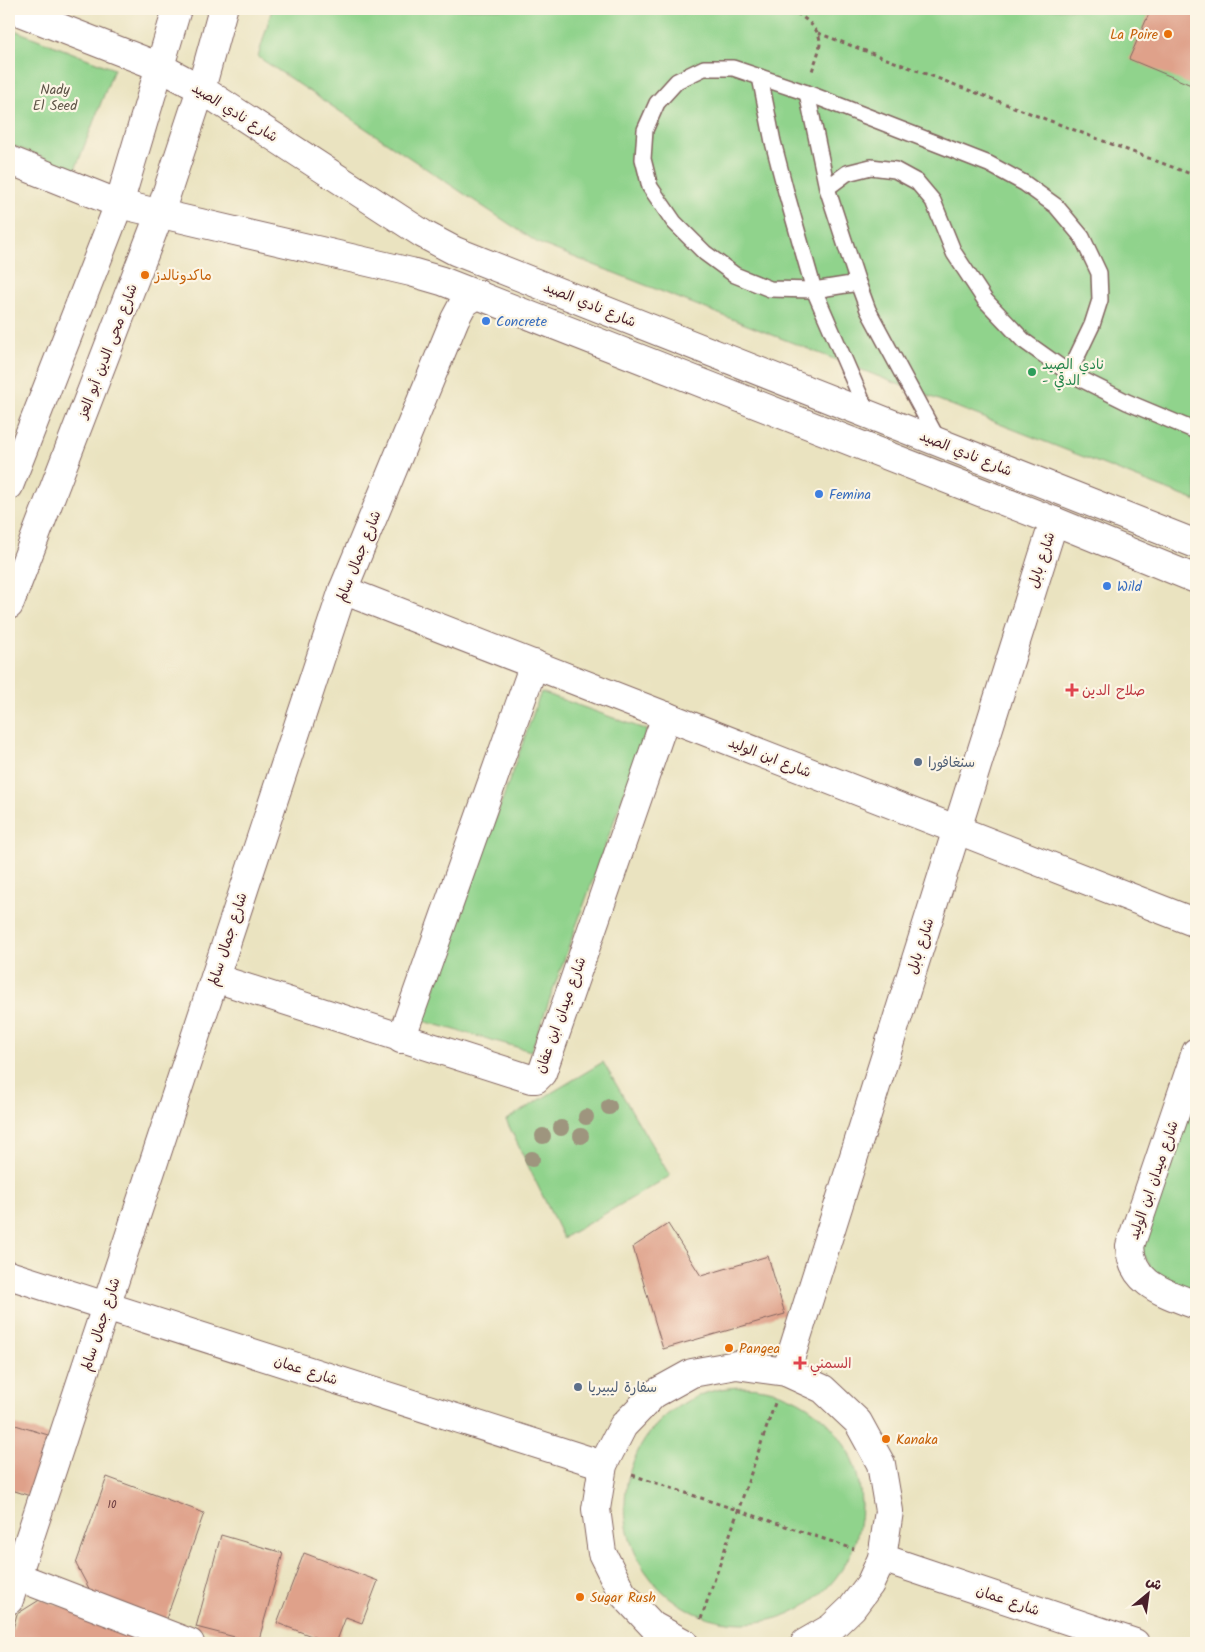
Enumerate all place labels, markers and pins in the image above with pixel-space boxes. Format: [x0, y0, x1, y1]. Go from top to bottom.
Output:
place label: La Poire [1110, 24, 1159, 46]
marker: La Poire [1162, 28, 1174, 40]
place label: ماكدونالدز [154, 265, 212, 287]
marker: ماكدونالدز [139, 269, 151, 281]
place label: Concrete [496, 311, 548, 333]
marker: Concrete [480, 315, 492, 327]
place label: نادي الصيد - الدقي [1042, 354, 1104, 392]
marker: نادي الصيد - الدقي [1026, 366, 1038, 378]
place label: Femina [829, 484, 871, 506]
marker: Femina [813, 488, 825, 500]
place label: Wild [1117, 576, 1143, 598]
marker: Wild [1101, 580, 1113, 592]
place label: صلاح الدين [1082, 680, 1145, 702]
marker: صلاح الدين [1066, 684, 1078, 696]
place label: سنغافورا [928, 752, 975, 774]
marker: سنغافورا [912, 756, 924, 768]
place label: Pangea [739, 1338, 780, 1360]
marker: Pangea [723, 1342, 735, 1354]
place label: السمني [810, 1353, 851, 1376]
marker: السمني [794, 1357, 806, 1369]
place label: سفارة ليبيريا [588, 1377, 657, 1399]
marker: سفارة ليبيريا [572, 1381, 584, 1393]
place label: Kanaka [896, 1429, 938, 1451]
marker: Kanaka [880, 1433, 892, 1445]
place label: Sugar Rush [590, 1587, 656, 1609]
marker: Sugar Rush [574, 1591, 586, 1603]

